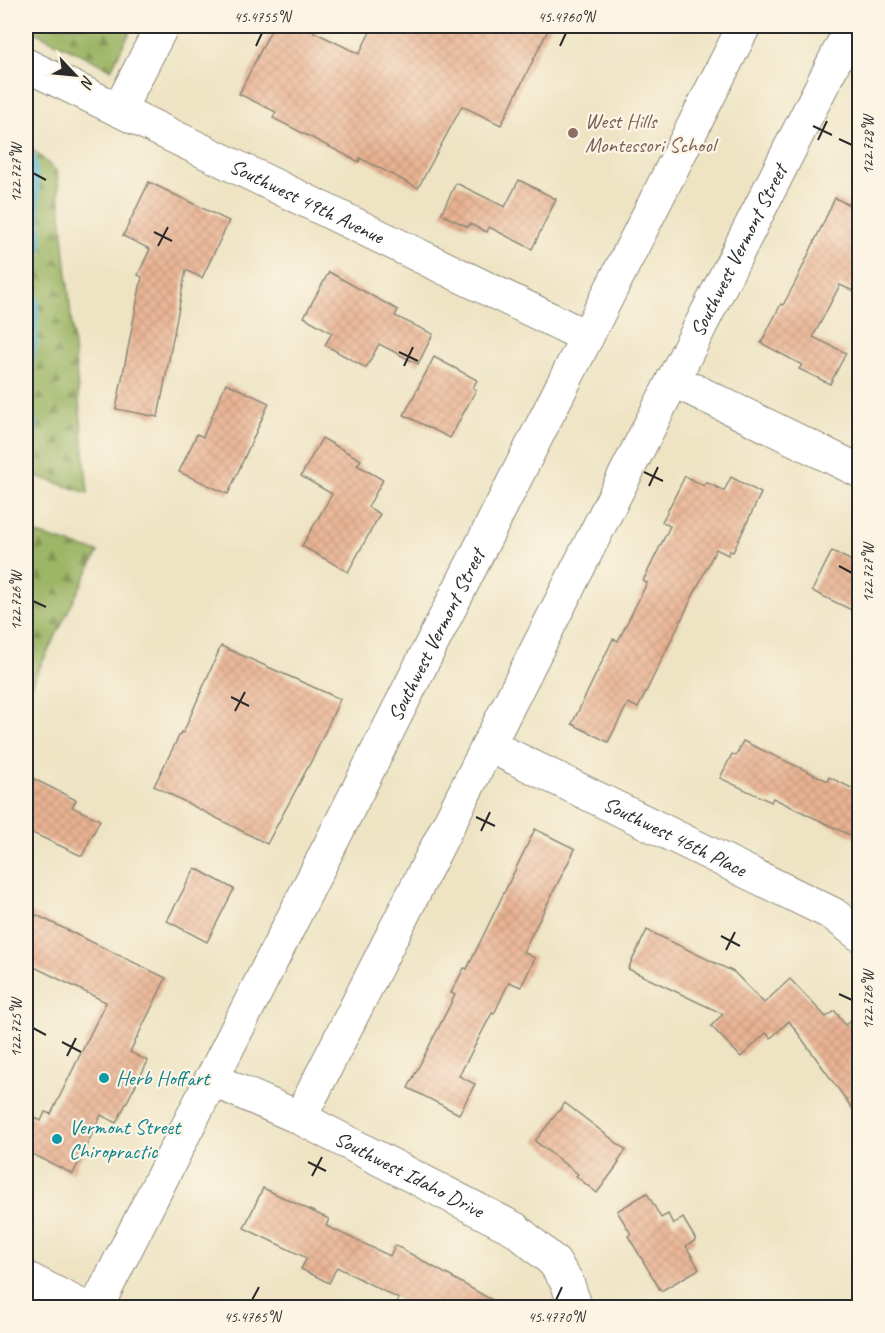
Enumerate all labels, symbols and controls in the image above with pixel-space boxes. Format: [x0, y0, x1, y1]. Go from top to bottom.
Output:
text: 45.4755°N [234, 8, 293, 27]
text: 45.4760°N [538, 8, 597, 27]
north arrow [45, 45, 105, 105]
text: N [75, 72, 99, 93]
place label: West Hills Montessori School [585, 108, 719, 158]
text: 122.728°W [859, 113, 878, 174]
marker: West Hills Montessori School [566, 126, 580, 140]
text: 122.727°W [7, 141, 26, 202]
street label: Southwest 49th Avenue [226, 153, 389, 250]
street label: Southwest Vermont Street [684, 158, 794, 341]
text: 122.727°W [859, 541, 878, 602]
street label: Southwest Vermont Street [382, 542, 492, 725]
text: 122.726°W [7, 569, 26, 630]
street label: Southwest 46th Place [599, 791, 752, 883]
text: 122.726°W [859, 968, 878, 1029]
text: 122.725°W [7, 996, 26, 1057]
place label: Herb Hoffart [116, 1065, 211, 1091]
marker: Herb Hoffart [97, 1071, 111, 1085]
place label: Vermont Street Chiropractic [69, 1114, 182, 1164]
street label: Southwest Idaho Drive [330, 1125, 490, 1225]
marker: Vermont Street Chiropractic [50, 1132, 64, 1146]
text: 45.4765°N [224, 1308, 283, 1327]
text: 45.4770°N [528, 1308, 587, 1327]

